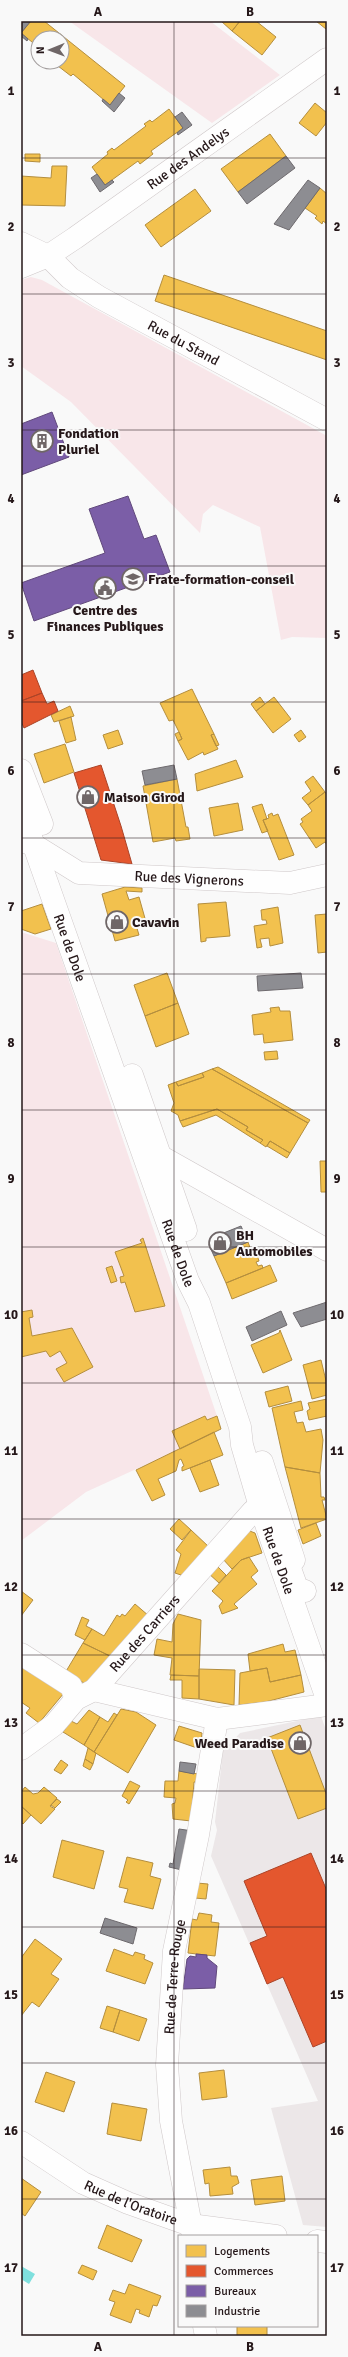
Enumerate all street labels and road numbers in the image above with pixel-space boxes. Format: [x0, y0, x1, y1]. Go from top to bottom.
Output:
street label: Rue des Andelys [143, 123, 232, 193]
street label: Rue du Stand [145, 316, 222, 369]
street label: Rue des Vignerons [134, 867, 244, 889]
street label: Rue de Dole [50, 911, 90, 984]
street label: Rue de Dole [158, 1217, 198, 1290]
street label: Rue de Dole [259, 1524, 298, 1597]
street label: Rue des Carriers [106, 1591, 183, 1675]
street label: Rue de Terre-Rouge [160, 1918, 189, 2035]
street label: Rue de l'Oratoire [82, 2176, 180, 2228]

